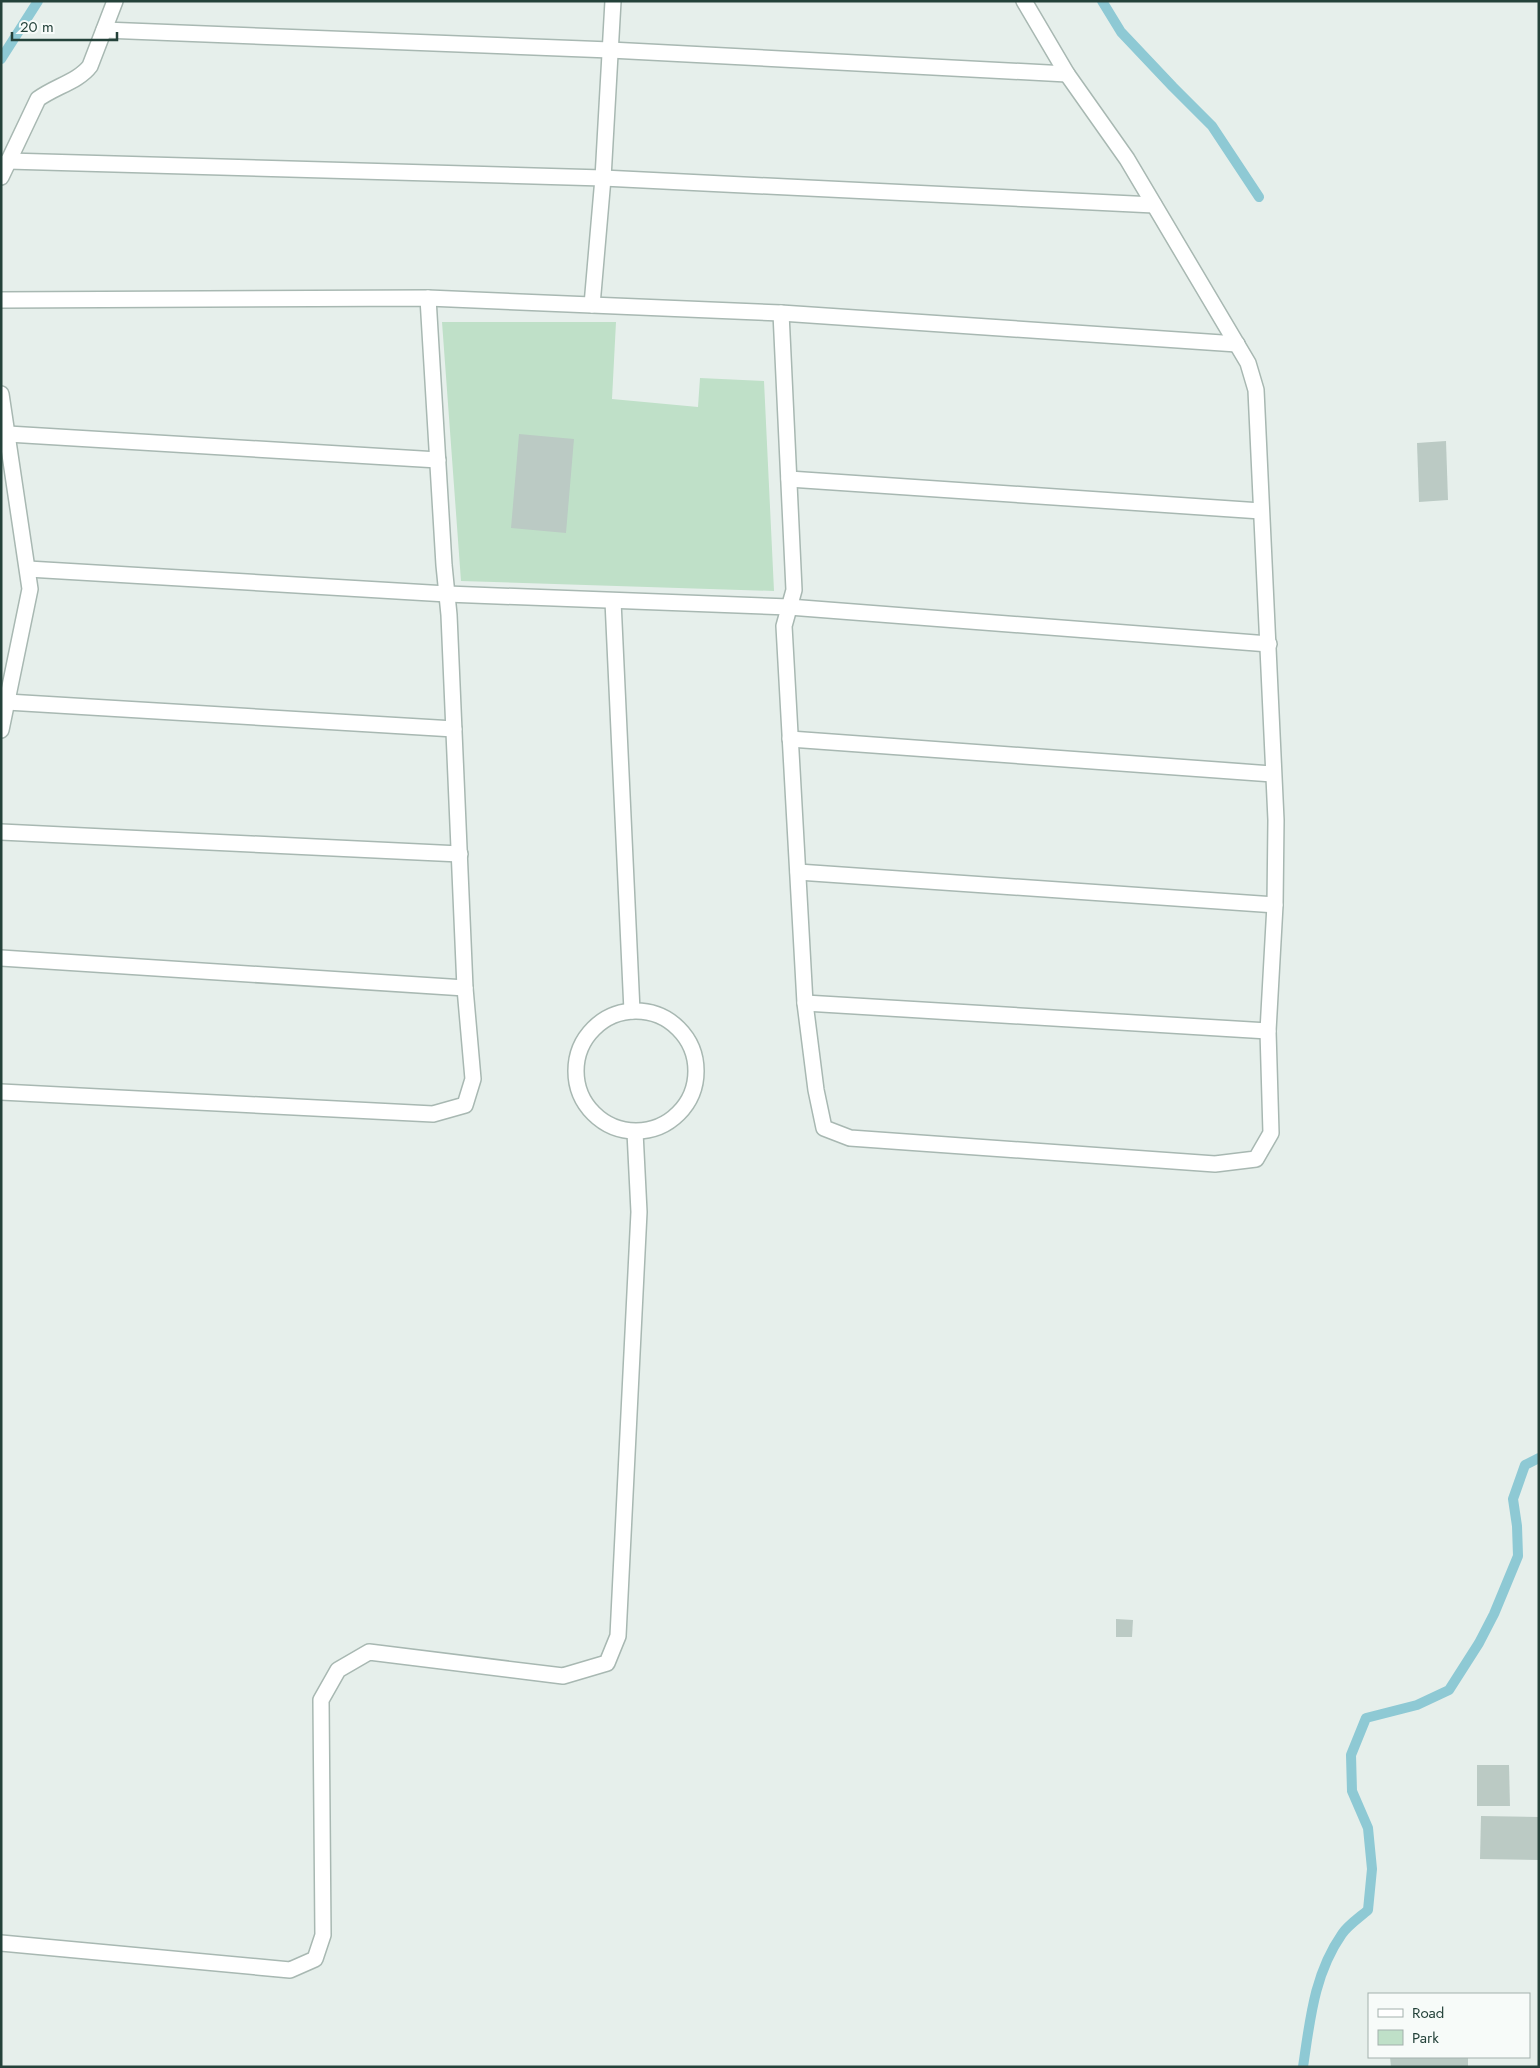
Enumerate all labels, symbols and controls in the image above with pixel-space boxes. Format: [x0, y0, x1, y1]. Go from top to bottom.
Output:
scale bar [12, 10, 118, 42]
text: 20 m [20, 16, 54, 38]
legend [1368, 1993, 1530, 2058]
text: Road [1412, 2002, 1444, 2024]
text: Park [1412, 2027, 1439, 2049]

